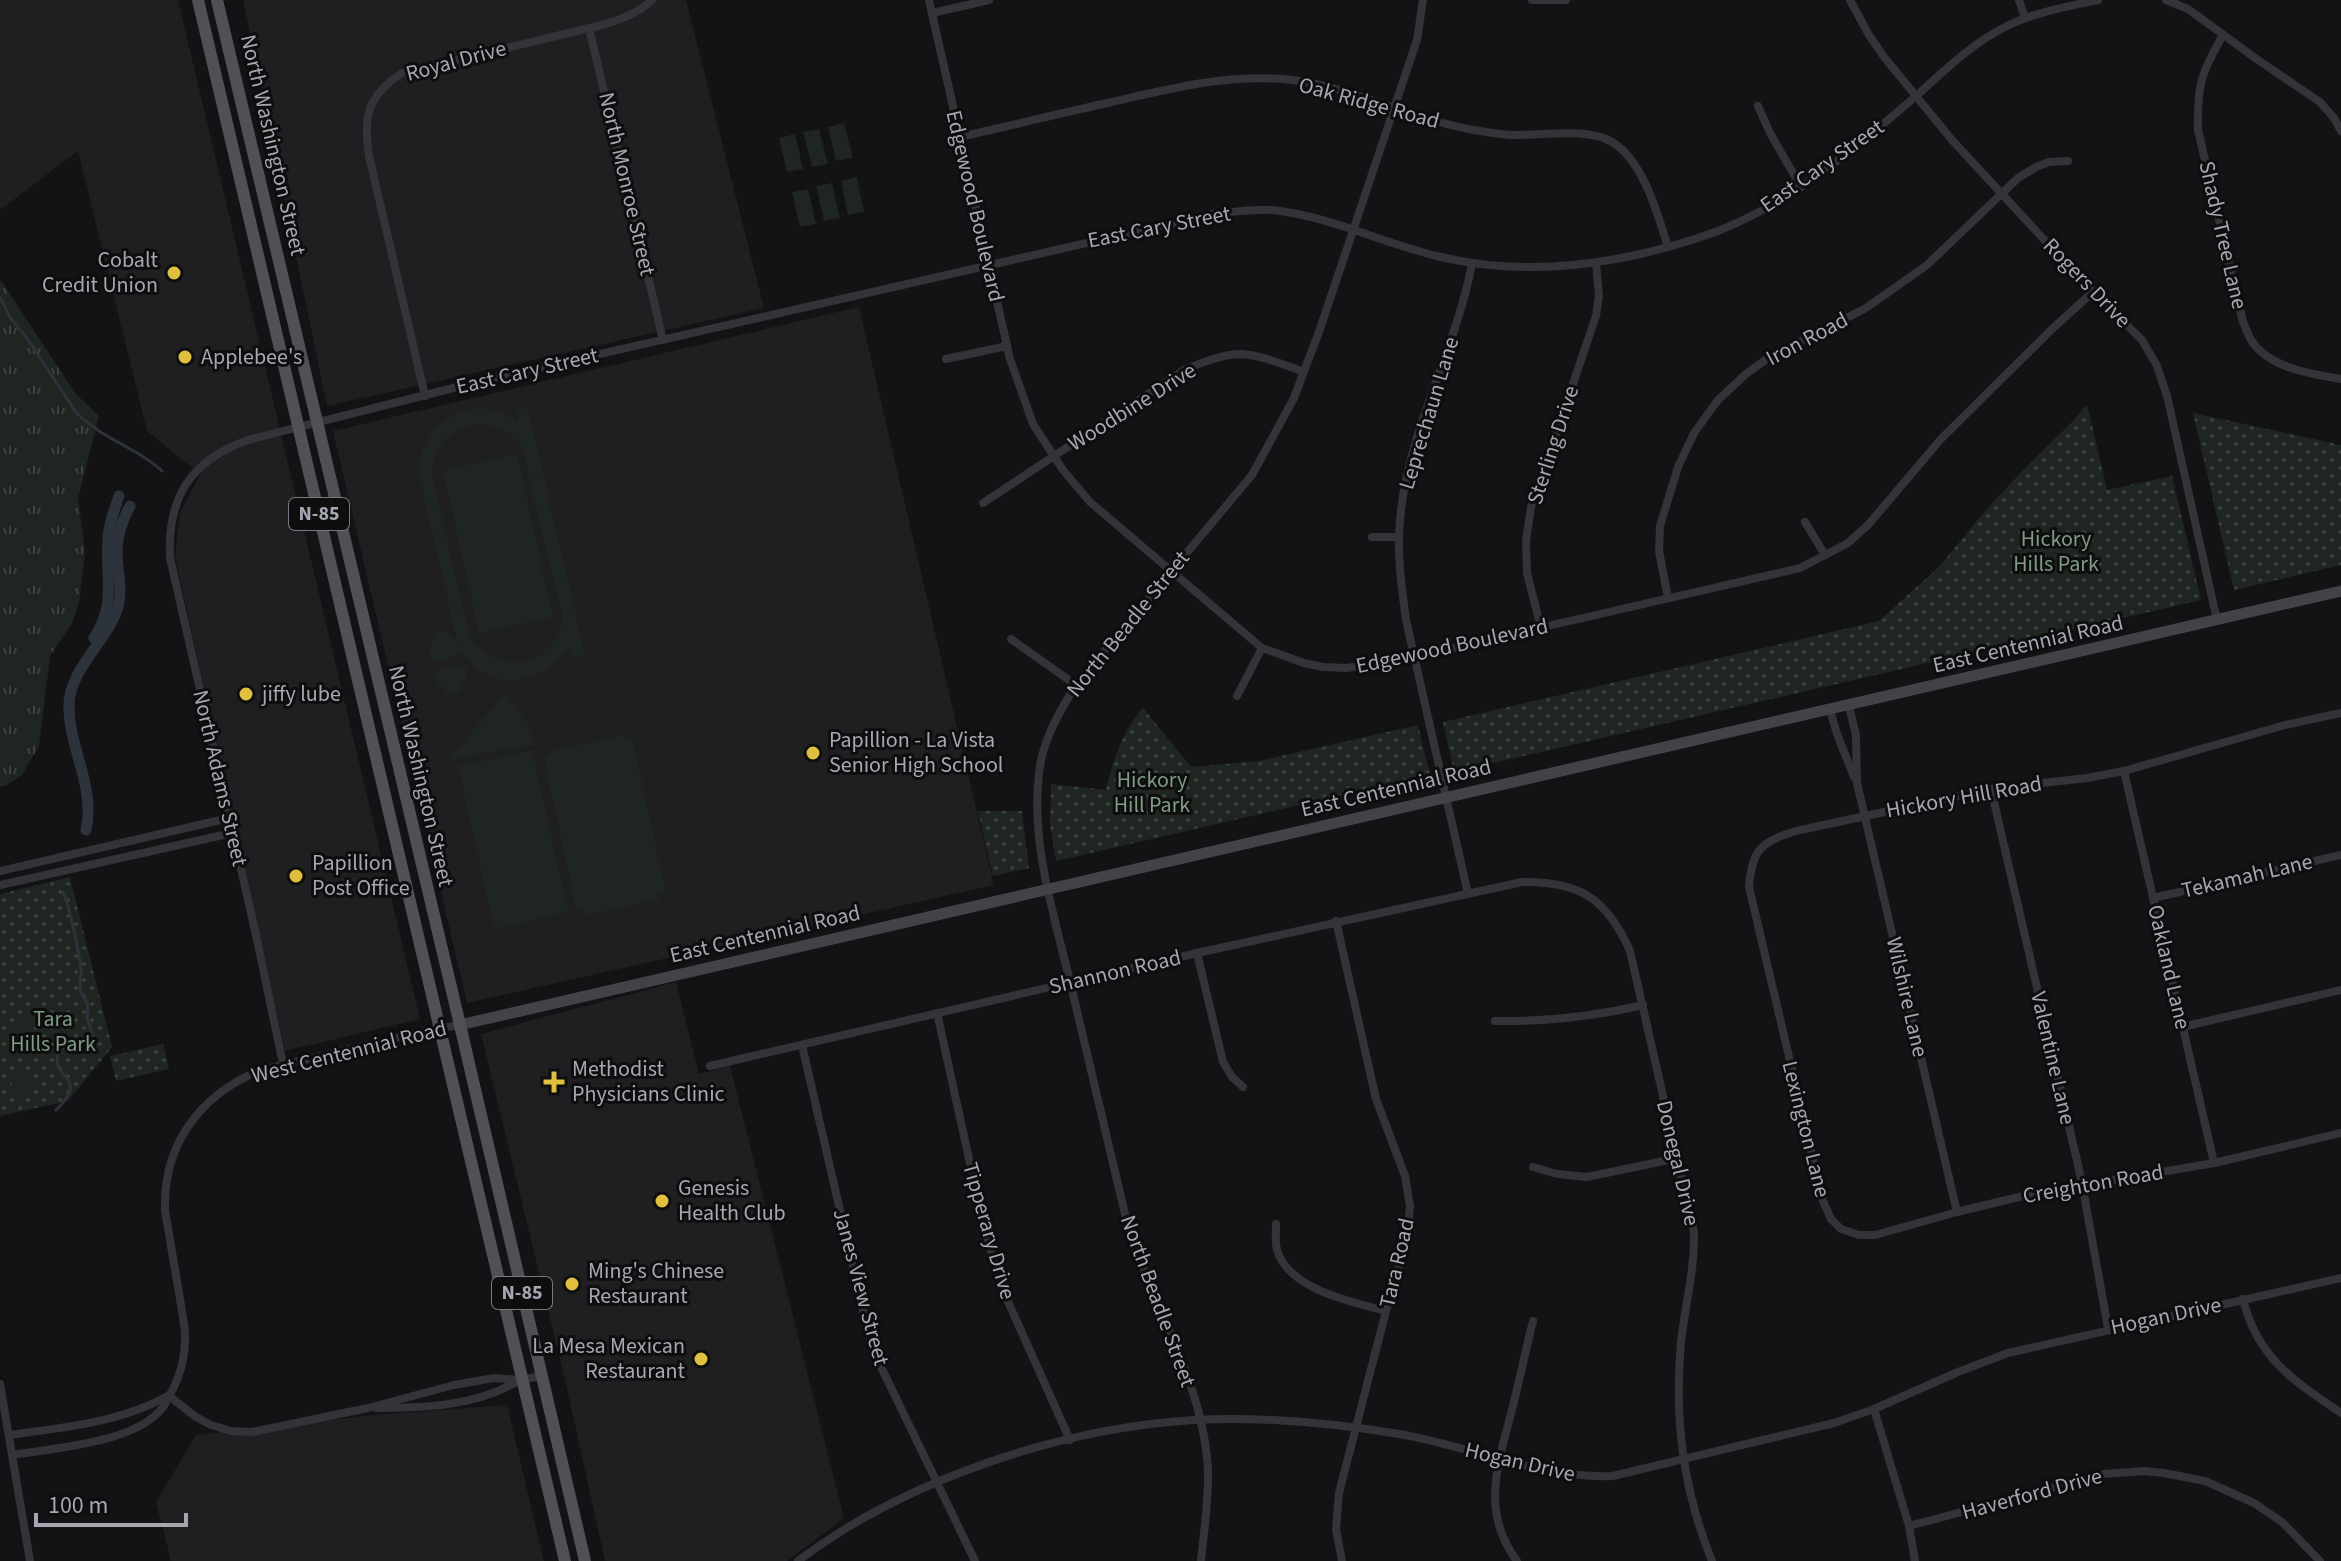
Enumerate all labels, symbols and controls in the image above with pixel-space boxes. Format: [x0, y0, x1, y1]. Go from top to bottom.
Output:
street label: North Washington Street [232, 31, 314, 259]
street label: Royal Drive [402, 32, 510, 90]
street label: Oak Ridge Road [1295, 69, 1443, 137]
street label: North Monroe Street [590, 89, 664, 279]
street label: Edgewood Boulevard [937, 107, 1013, 305]
street label: East Cary Street [1753, 111, 1891, 221]
street label: Shady Tree Lane [2190, 158, 2256, 312]
street label: East Cary Street [1085, 197, 1234, 257]
street label: Rogers Drive [2036, 231, 2138, 335]
place label: Cobalt Credit Union [42, 244, 159, 301]
marker: Cobalt Credit Union [165, 264, 183, 282]
street label: Iron Road [1760, 304, 1854, 374]
street label: Leprechaun Lane [1391, 333, 1467, 493]
street label: East Cary Street [453, 339, 602, 403]
place label: Applebee's [201, 341, 302, 373]
marker: Applebee's [176, 348, 194, 366]
street label: Woodbine Drive [1062, 355, 1202, 459]
street label: Sterling Drive [1519, 381, 1587, 509]
road number: N-85 [289, 498, 349, 530]
park label: Hickory Hills Park [2013, 523, 2099, 580]
street label: North Beadle Street [1059, 543, 1198, 704]
street label: East Centennial Road [1930, 607, 2126, 681]
street label: Edgewood Boulevard [1353, 610, 1551, 682]
street label: North Washington Street [380, 662, 462, 890]
place label: jiffy lube [261, 678, 341, 710]
marker: jiffy lube [237, 685, 255, 703]
street label: North Adams Street [184, 687, 256, 870]
place label: Papillion - La Vista Senior High School [829, 724, 1003, 781]
marker: Papillion - La Vista Senior High School [804, 744, 822, 762]
street label: East Centennial Road [1298, 751, 1494, 825]
park label: Hickory Hill Park [1114, 764, 1190, 821]
street label: Hickory Hill Road [1884, 768, 2044, 826]
street label: Tekamah Lane [2178, 845, 2316, 907]
place label: Papillion Post Office [312, 847, 410, 904]
marker: Papillion Post Office [287, 867, 305, 885]
street label: East Centennial Road [667, 897, 863, 971]
street label: Oakland Lane [2139, 902, 2199, 1032]
street label: Wilshire Lane [1878, 934, 1936, 1060]
street label: Shannon Road [1046, 941, 1184, 1003]
street label: Valentine Lane [2022, 988, 2084, 1128]
park label: Tara Hills Park [10, 1003, 96, 1060]
street label: West Centennial Road [248, 1012, 450, 1092]
place label: Methodist Physicians Clinic [572, 1053, 725, 1110]
street label: Lexington Lane [1774, 1057, 1838, 1201]
marker: Methodist Physicians Clinic [543, 1071, 565, 1093]
street label: Donegal Drive [1648, 1097, 1708, 1229]
street label: Creighton Road [2020, 1156, 2166, 1212]
street label: Tipperary Drive [954, 1159, 1024, 1303]
place label: Genesis Health Club [678, 1172, 786, 1229]
marker: Genesis Health Club [653, 1192, 671, 1210]
street label: Janes View Street [825, 1205, 897, 1370]
street label: North Beadle Street [1112, 1211, 1204, 1392]
street label: Tara Road [1371, 1215, 1423, 1311]
place label: Ming's Chinese Restaurant [588, 1255, 724, 1312]
marker: Ming's Chinese Restaurant [563, 1275, 581, 1293]
road number: N-85 [492, 1277, 552, 1309]
street label: Hogan Drive [2108, 1289, 2224, 1343]
place label: La Mesa Mexican Restaurant [532, 1330, 686, 1387]
marker: La Mesa Mexican Restaurant [692, 1350, 710, 1368]
street label: Hogan Drive [1462, 1434, 1578, 1490]
street label: Haverford Drive [1958, 1460, 2106, 1528]
scale bar [36, 1477, 186, 1527]
text: 100 m [48, 1488, 108, 1523]

